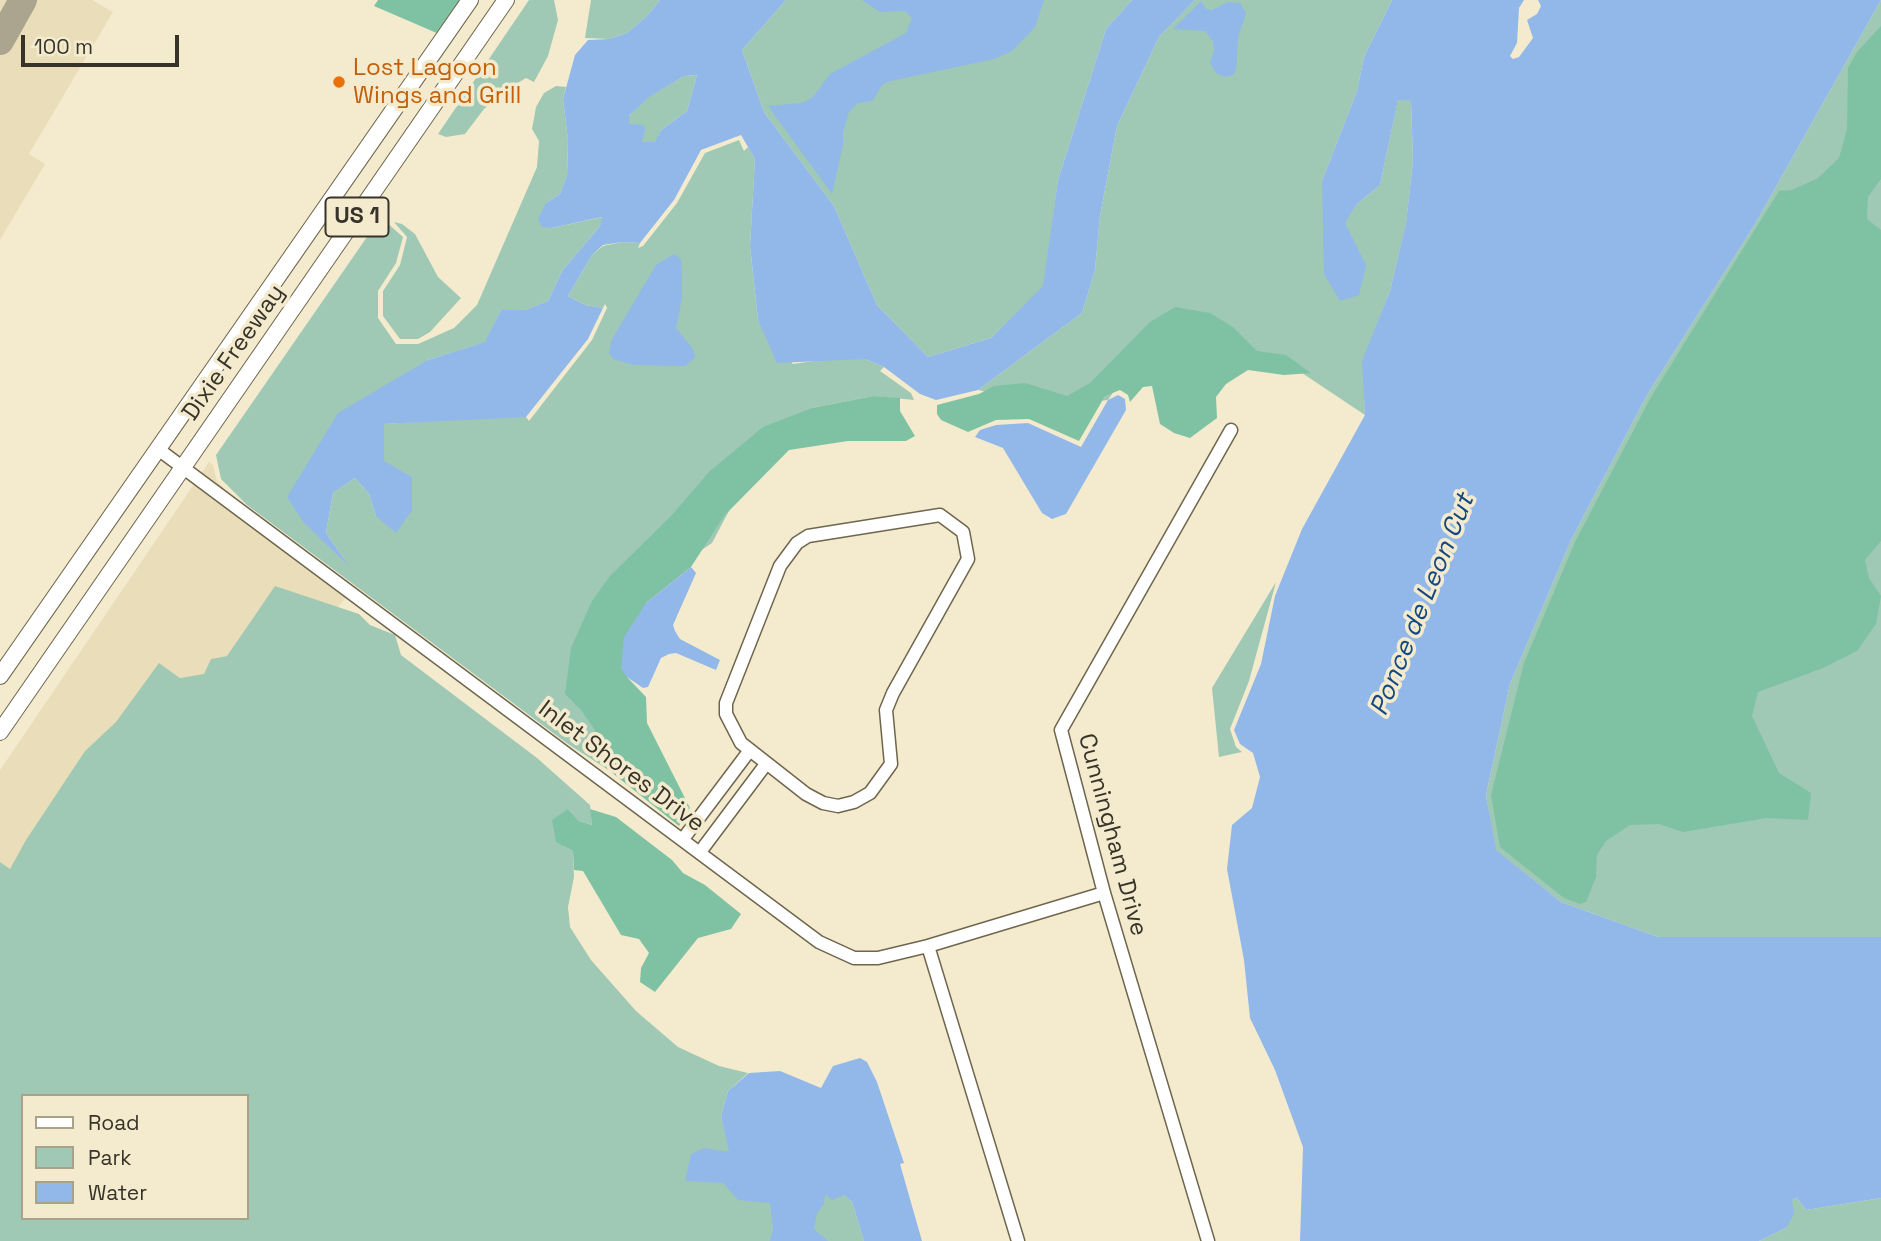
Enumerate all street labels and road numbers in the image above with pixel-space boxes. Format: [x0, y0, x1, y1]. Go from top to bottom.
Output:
road number: US 1 [326, 198, 388, 236]
street label: Dixie Freeway [177, 280, 291, 426]
street label: Inlet Shores Drive [532, 695, 710, 839]
street label: Cunningham Drive [1071, 731, 1153, 939]

